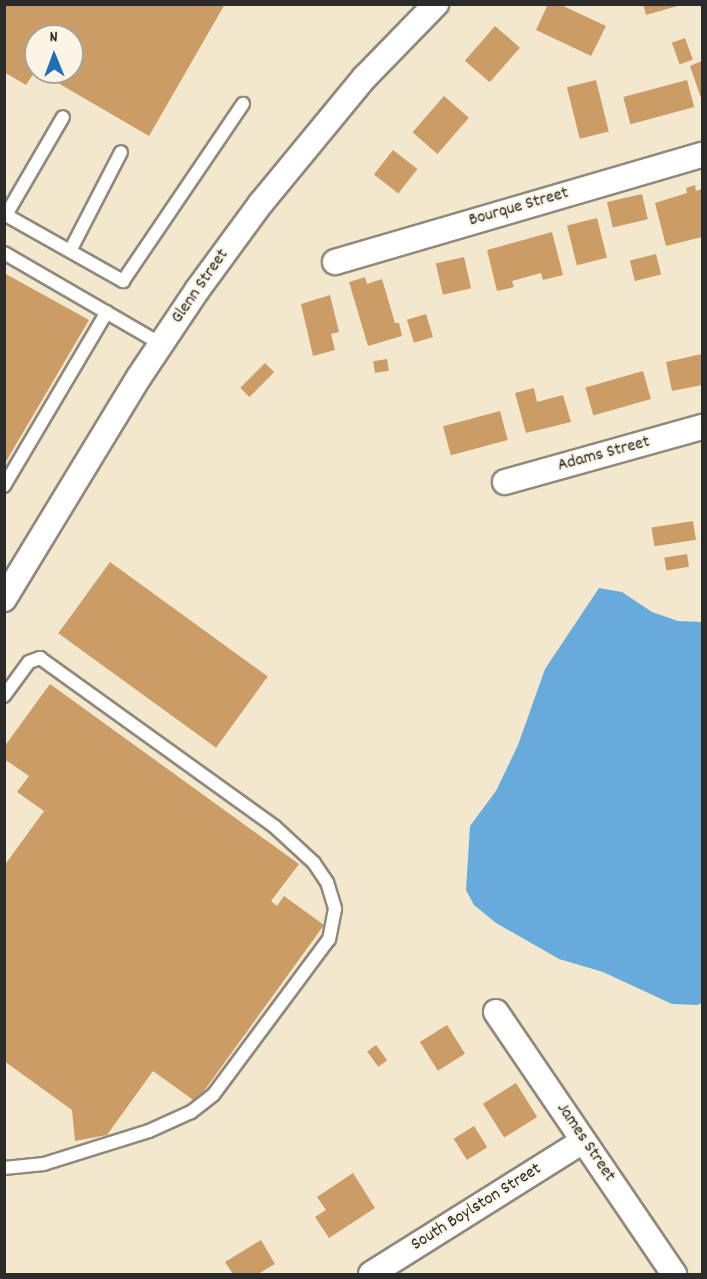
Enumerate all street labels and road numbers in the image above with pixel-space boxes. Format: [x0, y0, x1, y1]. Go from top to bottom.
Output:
street label: Bourque Street [467, 183, 571, 233]
street label: Glenn Street [168, 246, 234, 328]
street label: Adams Street [556, 432, 652, 478]
street label: James Street [551, 1099, 619, 1187]
street label: South Boylston Street [408, 1159, 546, 1257]

